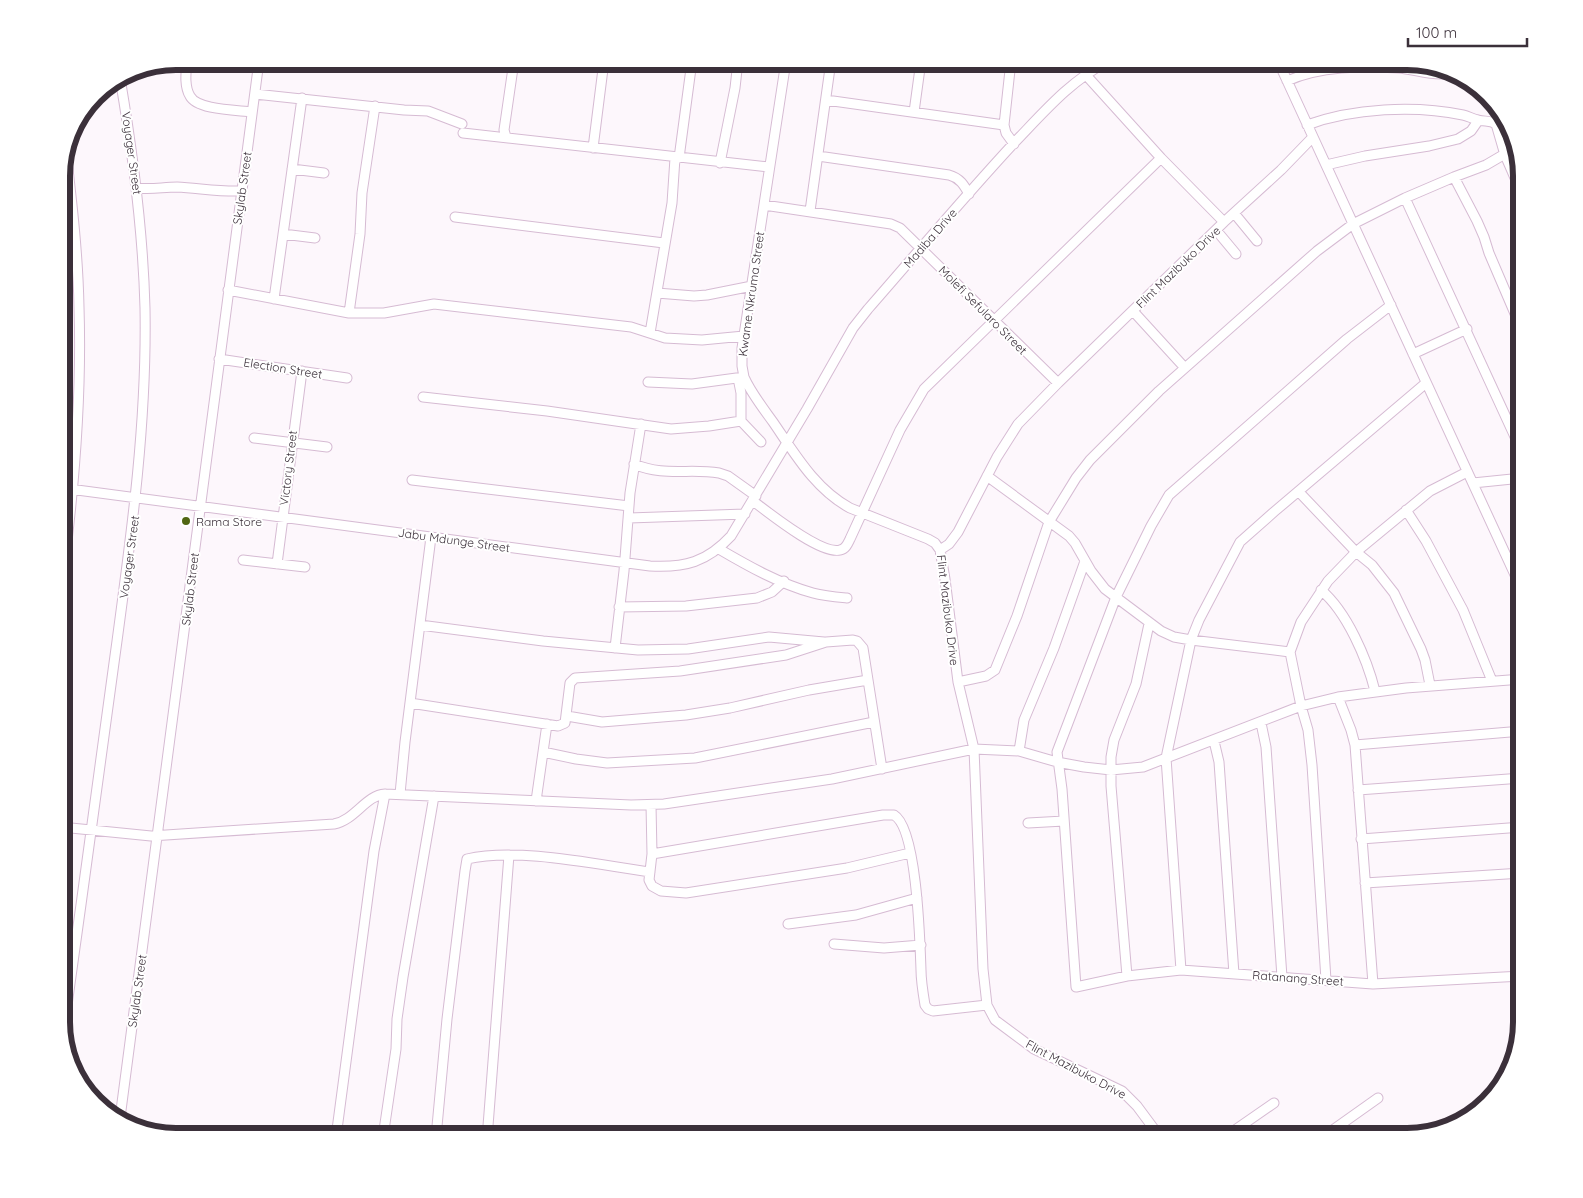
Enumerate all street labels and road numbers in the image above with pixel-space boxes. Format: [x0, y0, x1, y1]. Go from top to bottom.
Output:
street label: Voyager Street [119, 110, 145, 196]
street label: Skylab Street [229, 151, 255, 225]
street label: Madiba Drive [900, 205, 960, 271]
street label: Flint Mazibuko Drive [1133, 223, 1223, 311]
street label: Kwame Nkruma Street [735, 230, 767, 358]
street label: Molefi Sefularo Street [936, 263, 1030, 357]
street label: Election Street [243, 354, 323, 382]
street label: Victory Street [276, 430, 300, 506]
street label: Voyager Street [116, 514, 142, 600]
street label: Jabu Mdunge Street [397, 525, 511, 555]
street label: Skylab Street [178, 552, 202, 626]
street label: Flint Mazibuko Drive [934, 554, 962, 667]
street label: Skylab Street [124, 954, 150, 1028]
street label: Ratanang Street [1252, 967, 1344, 989]
street label: Flint Mazibuko Drive [1023, 1036, 1129, 1102]

